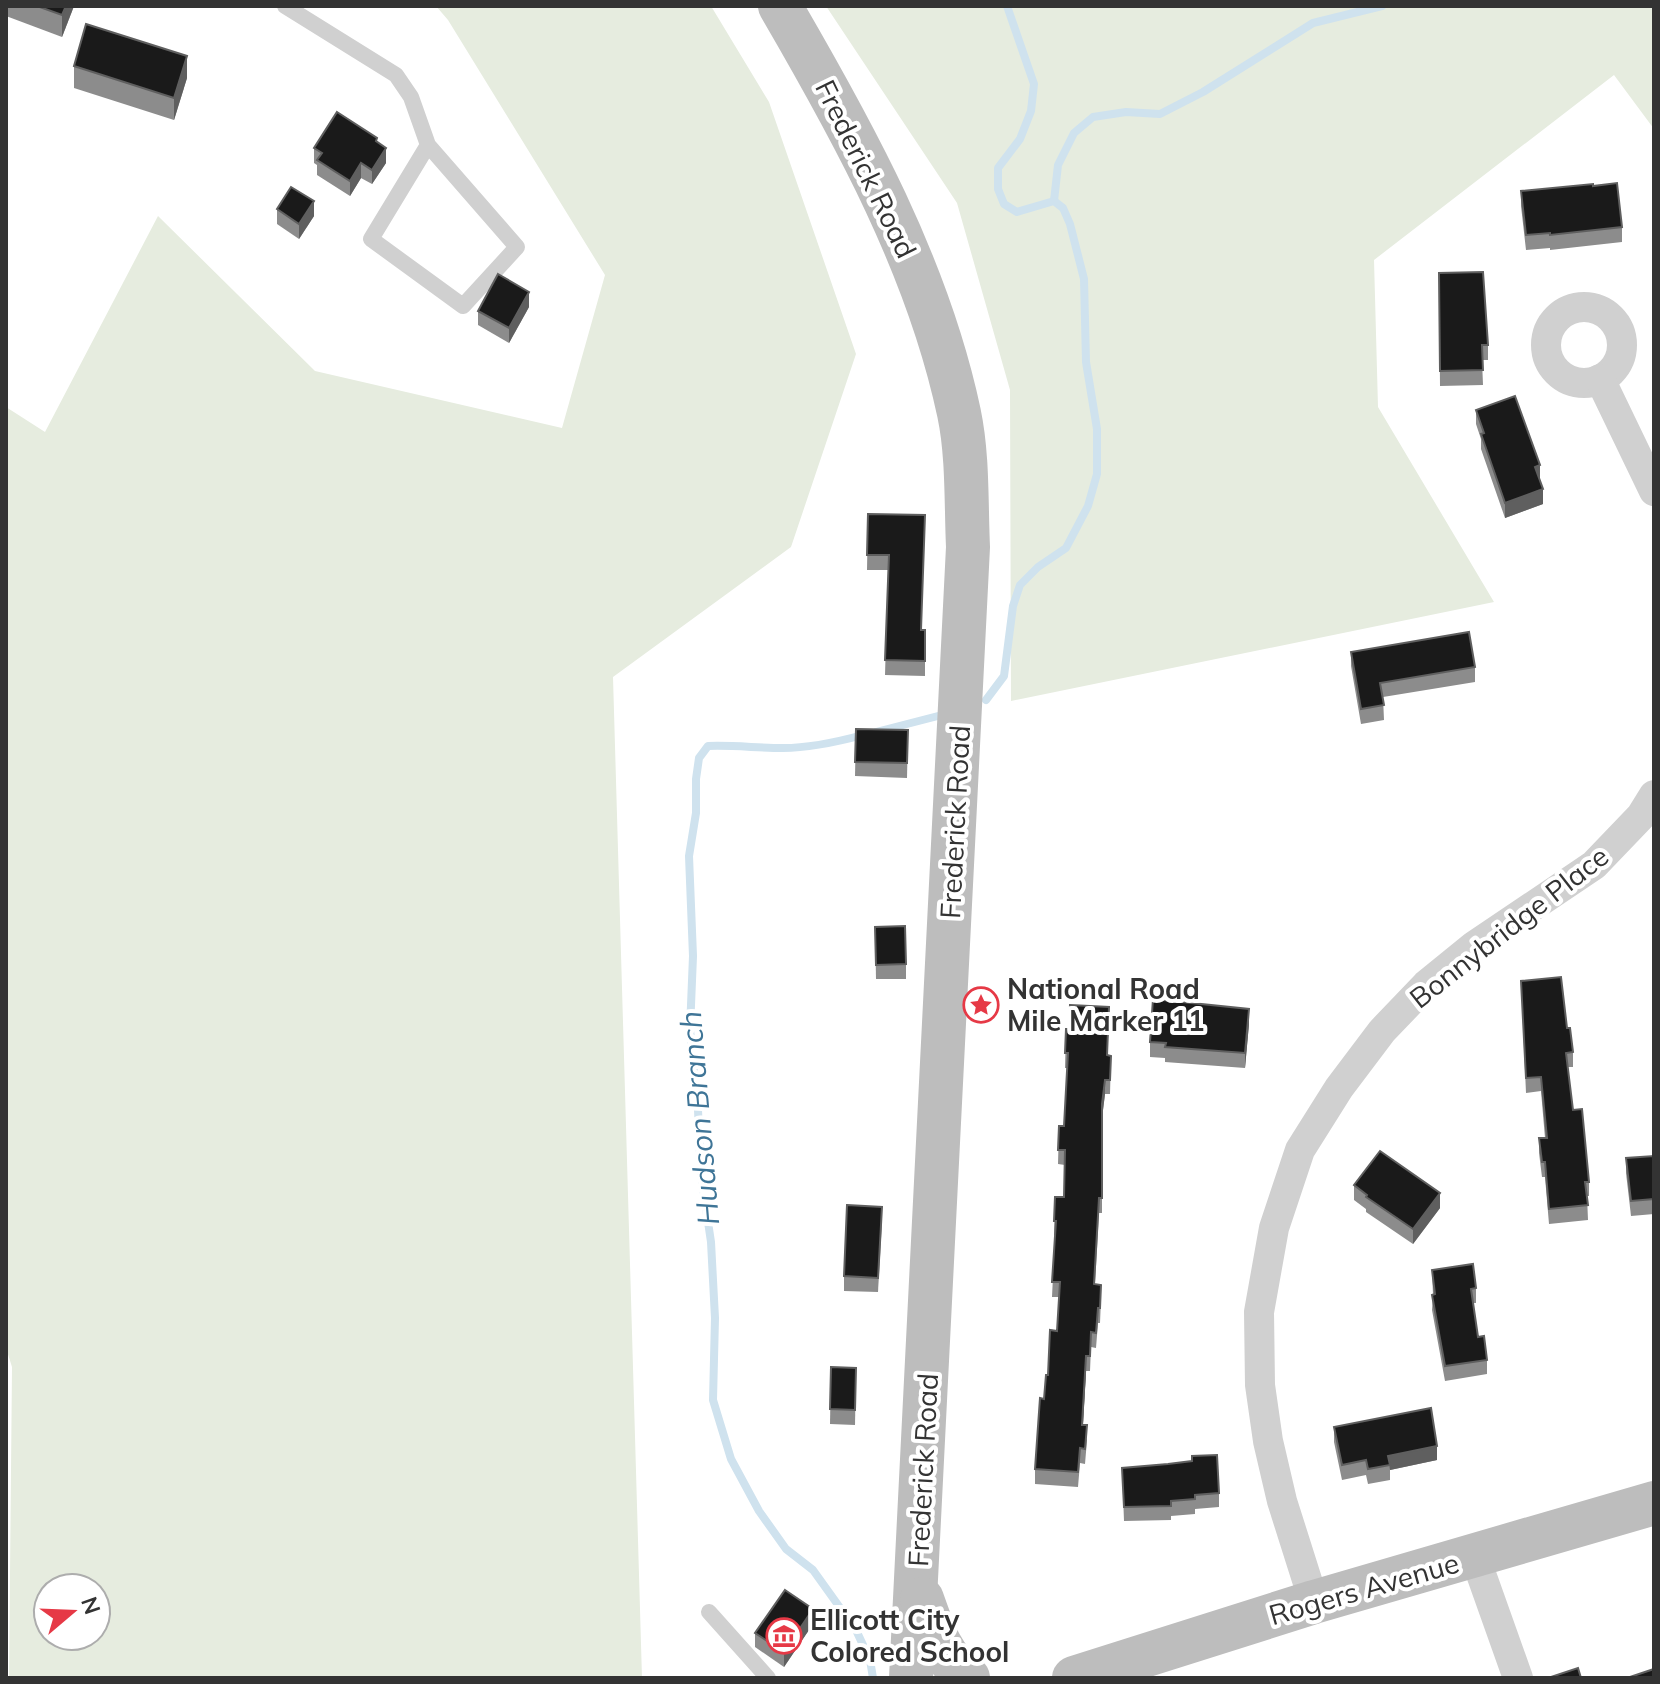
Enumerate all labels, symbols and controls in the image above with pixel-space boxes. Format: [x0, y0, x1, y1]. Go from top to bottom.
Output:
street label: Frederick Road [808, 74, 925, 264]
street label: Frederick Road [932, 724, 977, 920]
street label: Bonnybridge Place [1402, 838, 1615, 1015]
place label: National Road Mile Marker 11 [1007, 971, 1205, 1038]
place icon: National Road Mile Marker 11 [962, 986, 1000, 1024]
water label: Hudson Branch [671, 1009, 727, 1227]
street label: Frederick Road [900, 1372, 945, 1568]
street label: Rogers Avenue [1265, 1545, 1463, 1632]
north arrow [32, 1572, 112, 1652]
text: N [75, 1593, 107, 1618]
place label: Ellicott City Colored School [810, 1602, 1009, 1669]
museum icon: Ellicott City Colored School [765, 1617, 803, 1655]

